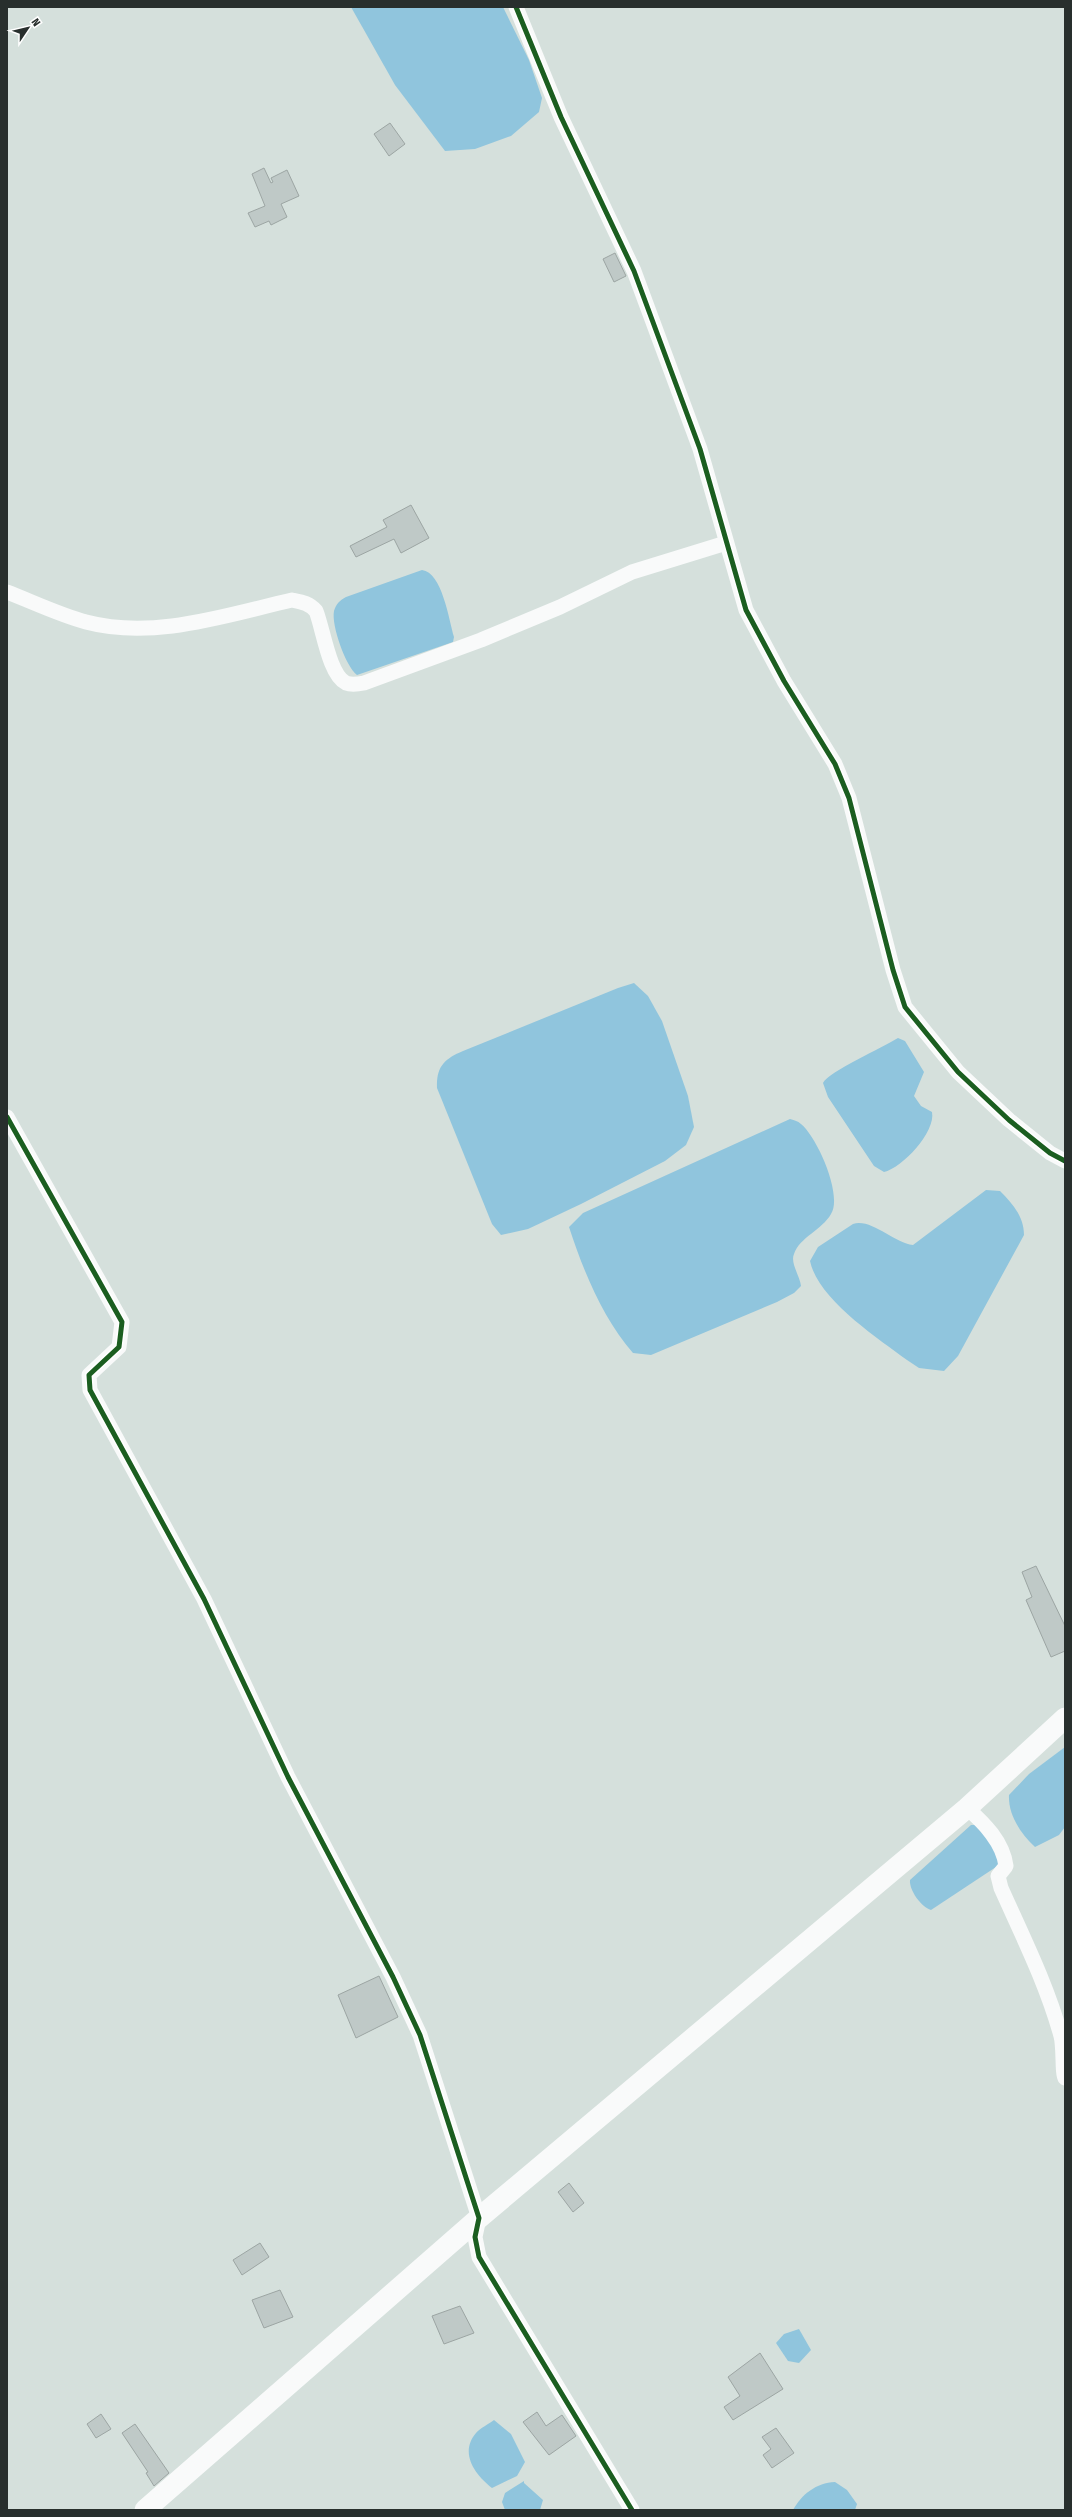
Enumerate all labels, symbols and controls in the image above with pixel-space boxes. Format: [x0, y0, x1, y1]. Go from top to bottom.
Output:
north arrow [8, 8, 48, 48]
text: N [29, 16, 43, 29]

